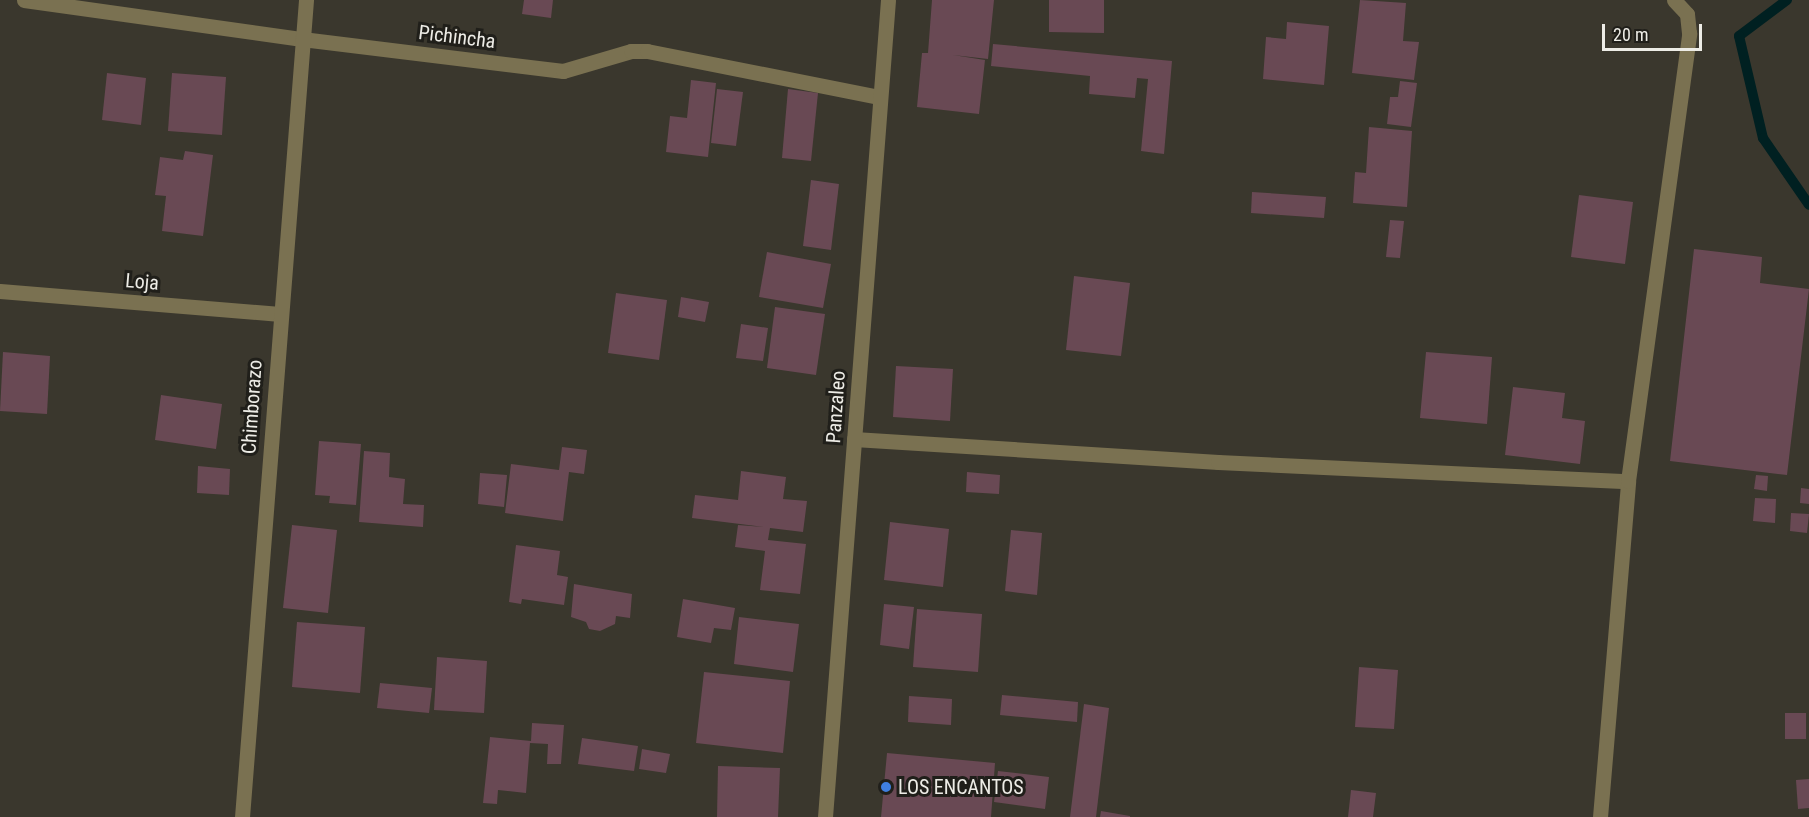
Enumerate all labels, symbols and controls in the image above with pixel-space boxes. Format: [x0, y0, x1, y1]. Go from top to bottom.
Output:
scale bar [1605, 12, 1706, 50]
street label: Pichincha [417, 20, 497, 54]
text: 20 m [1613, 24, 1648, 45]
street label: Loja [124, 269, 160, 295]
street label: Chimborazo [237, 359, 267, 455]
street label: Panzaleo [821, 370, 851, 444]
place label: LOS ENCANTOS [898, 775, 1024, 799]
marker: LOS ENCANTOS [879, 780, 893, 794]

